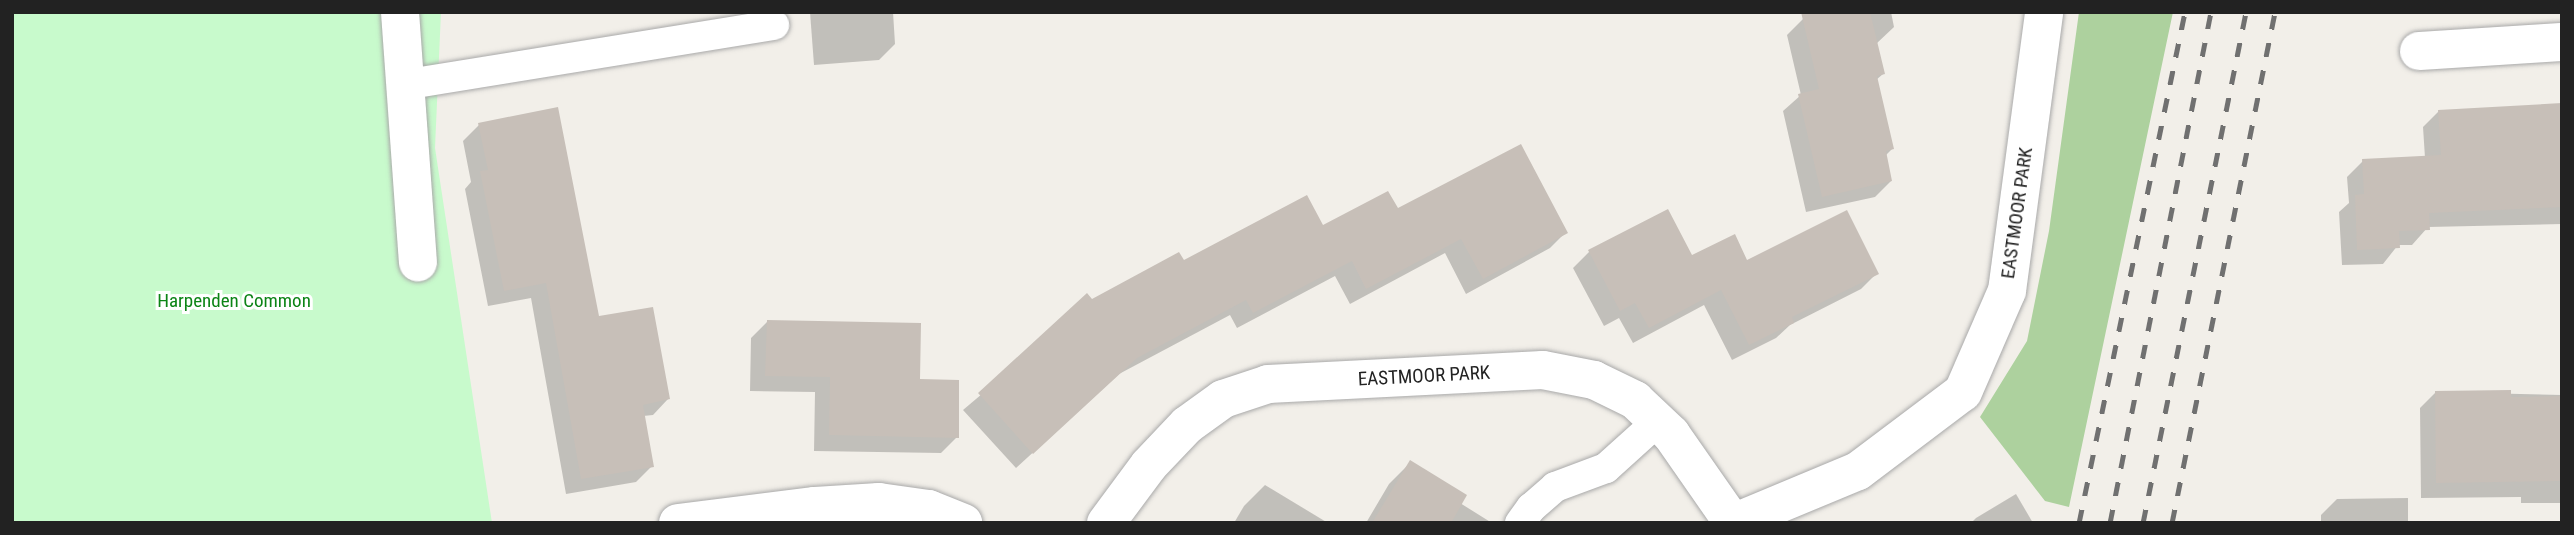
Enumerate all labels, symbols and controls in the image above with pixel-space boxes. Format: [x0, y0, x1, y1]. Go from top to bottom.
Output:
street label: EASTMOOR PARK [1996, 146, 2038, 280]
park label: Harpenden Common [157, 290, 311, 312]
street label: EASTMOOR PARK [1357, 361, 1491, 391]

